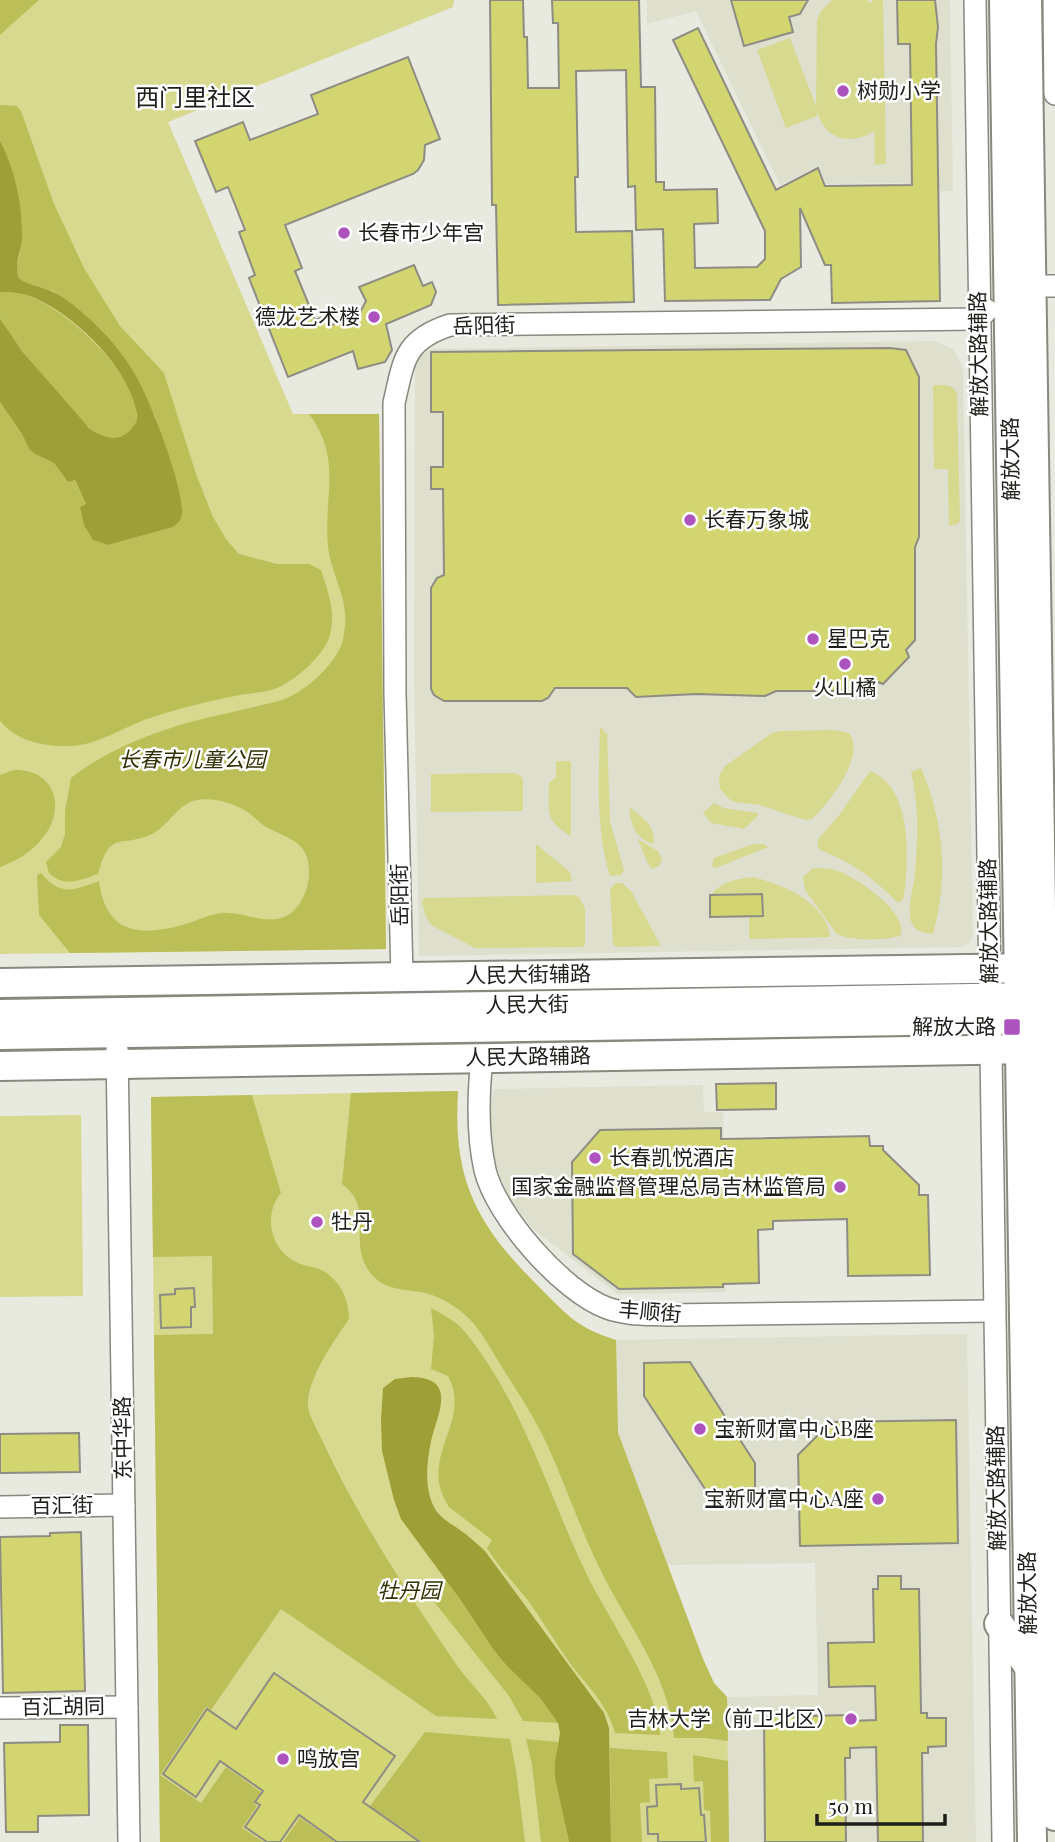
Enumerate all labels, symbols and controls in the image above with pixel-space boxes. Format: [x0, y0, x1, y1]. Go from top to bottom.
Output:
place label: 树勋小学 [857, 75, 941, 103]
district label: 西门里社区 [135, 80, 255, 112]
marker: 树勋小学 [835, 83, 851, 99]
place label: 长春市少年宫 [358, 217, 484, 245]
marker: 长春市少年宫 [336, 225, 352, 241]
street label: 解放大路辅路 [962, 291, 992, 417]
place label: 德龙艺术楼 [255, 301, 360, 329]
marker: 德龙艺术楼 [366, 309, 382, 325]
street label: 岳阳街 [452, 309, 516, 339]
street label: 解放大路 [994, 417, 1024, 501]
place label: 长春万象城 [704, 504, 809, 532]
marker: 长春万象城 [682, 512, 698, 528]
place label: 星巴克 [827, 623, 890, 651]
marker: 星巴克 [805, 631, 821, 647]
marker: 火山橘 [837, 656, 853, 672]
place label: 火山橘 [814, 672, 877, 700]
park label: 长春市儿童公园 [119, 744, 268, 772]
street label: 解放大路辅路 [972, 858, 1002, 984]
street label: 岳阳街 [383, 863, 413, 927]
street label: 人民大街辅路 [465, 958, 591, 988]
street label: 人民大街 [485, 988, 569, 1018]
place label: 解放大路 [912, 1011, 996, 1039]
marker: 解放大路 [1002, 1017, 1022, 1037]
street label: 人民大路辅路 [465, 1040, 591, 1070]
place label: 长春凯悦酒店 [609, 1142, 735, 1170]
marker: 长春凯悦酒店 [587, 1150, 603, 1166]
place label: 国家金融监督管理总局吉林监管局 [511, 1171, 826, 1199]
marker: 国家金融监督管理总局吉林监管局 [832, 1179, 848, 1195]
place label: 牡丹 [331, 1206, 373, 1234]
marker: 牡丹 [309, 1214, 325, 1230]
street label: 丰顺街 [618, 1293, 683, 1327]
street label: 东中华路 [106, 1396, 136, 1480]
place label: 宝新财富中心B座 [714, 1413, 874, 1441]
marker: 宝新财富中心B座 [692, 1421, 708, 1437]
street label: 解放大路辅路 [980, 1425, 1010, 1551]
place label: 宝新财富中心A座 [704, 1483, 864, 1511]
street label: 百汇街 [30, 1489, 94, 1519]
marker: 宝新财富中心A座 [870, 1491, 886, 1507]
street label: 解放大路 [1011, 1551, 1041, 1635]
park label: 牡丹园 [378, 1575, 443, 1603]
street label: 百汇胡同 [21, 1690, 105, 1720]
place label: 吉林大学（前卫北区） [627, 1703, 837, 1731]
marker: 吉林大学（前卫北区） [843, 1711, 859, 1727]
place label: 鸣放宫 [297, 1743, 360, 1771]
marker: 鸣放宫 [275, 1751, 291, 1767]
scale bar [817, 1783, 945, 1827]
text: 50 m [828, 1791, 874, 1819]

